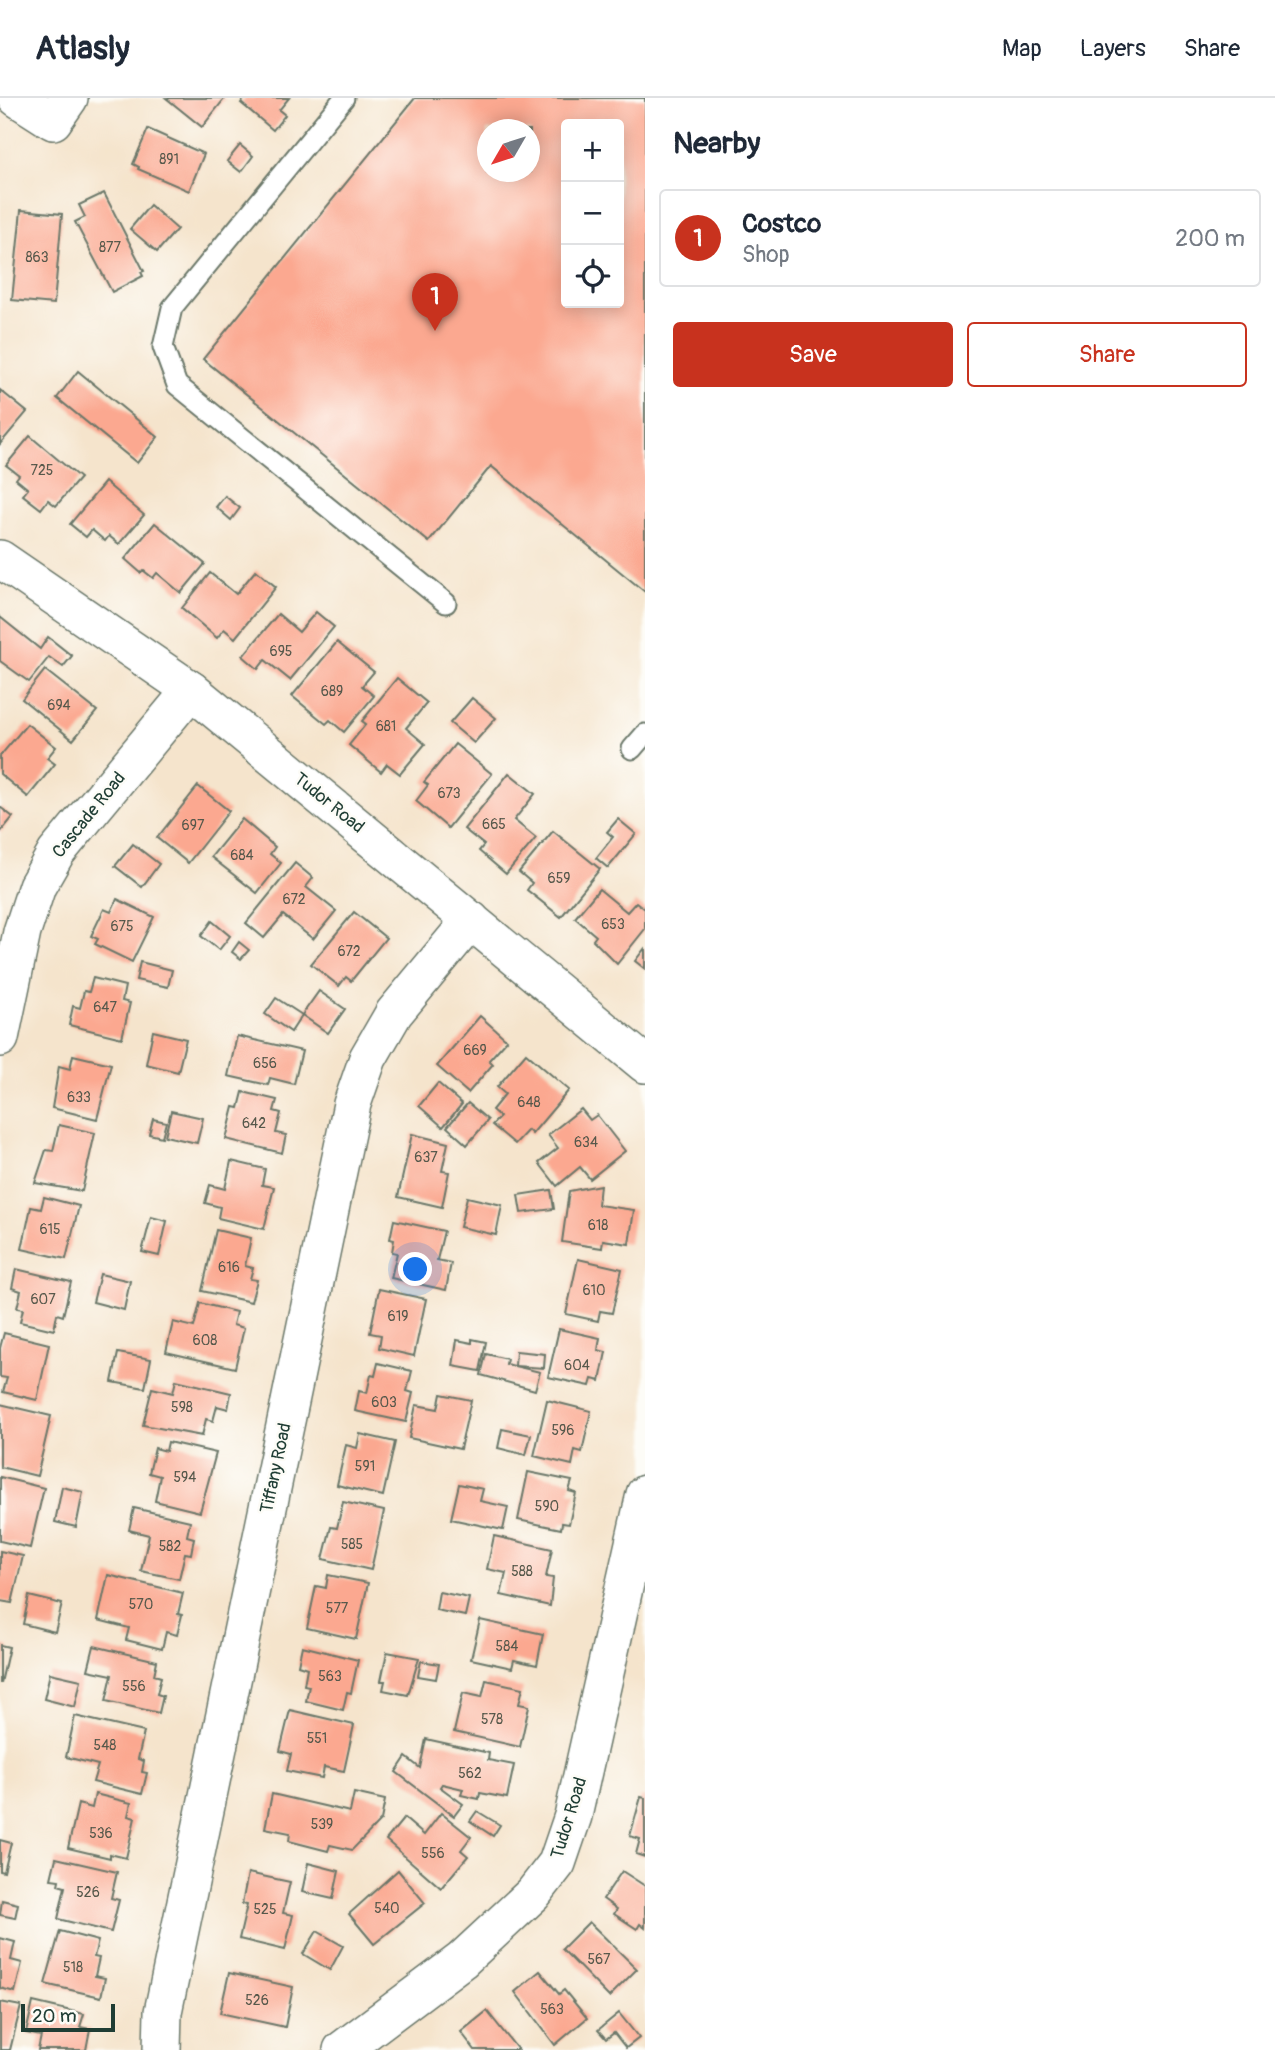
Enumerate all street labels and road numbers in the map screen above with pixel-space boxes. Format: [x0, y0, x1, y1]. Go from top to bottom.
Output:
street label: Cascade Road [47, 767, 131, 863]
street label: Tudor Road [289, 768, 369, 838]
street label: Tiffany Road [255, 1421, 297, 1515]
street label: Tudor Road [546, 1774, 592, 1862]

